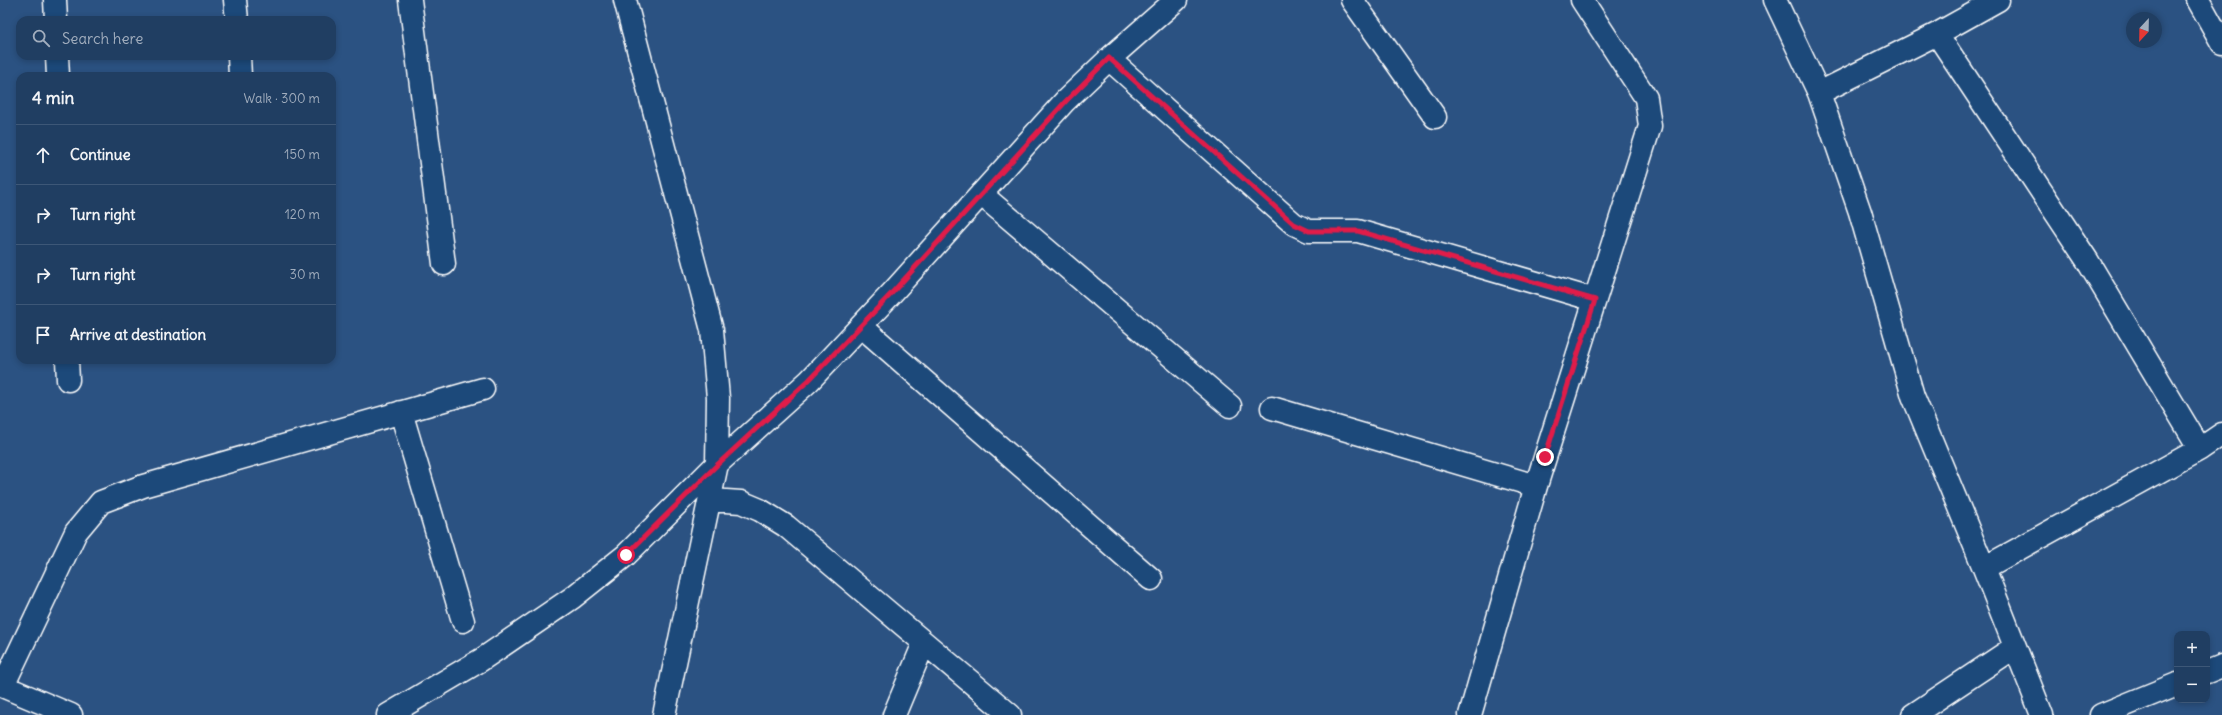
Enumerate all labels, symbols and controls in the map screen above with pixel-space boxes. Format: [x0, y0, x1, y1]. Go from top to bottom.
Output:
north arrow [2126, 12, 2162, 48]
search box [16, 16, 336, 60]
icon: search [30, 27, 52, 49]
text: Search here [62, 29, 143, 48]
text: 4 min [32, 87, 74, 109]
text: Walk · 300 m [244, 90, 320, 107]
icon: ahead [32, 144, 54, 166]
text: Continue [70, 145, 131, 164]
text: 150 m [284, 146, 320, 163]
icon: right [32, 204, 54, 226]
text: Turn right [70, 205, 135, 224]
text: 120 m [285, 206, 320, 223]
icon: right [32, 264, 54, 286]
text: Turn right [70, 265, 135, 284]
text: 30 m [290, 266, 320, 283]
icon: arrive [32, 324, 54, 346]
text: Arrive at destination [70, 325, 206, 344]
route end [1536, 448, 1554, 466]
route start [617, 546, 635, 564]
map controls [2174, 631, 2210, 703]
button: + [2174, 631, 2210, 667]
button: − [2174, 667, 2210, 703]

